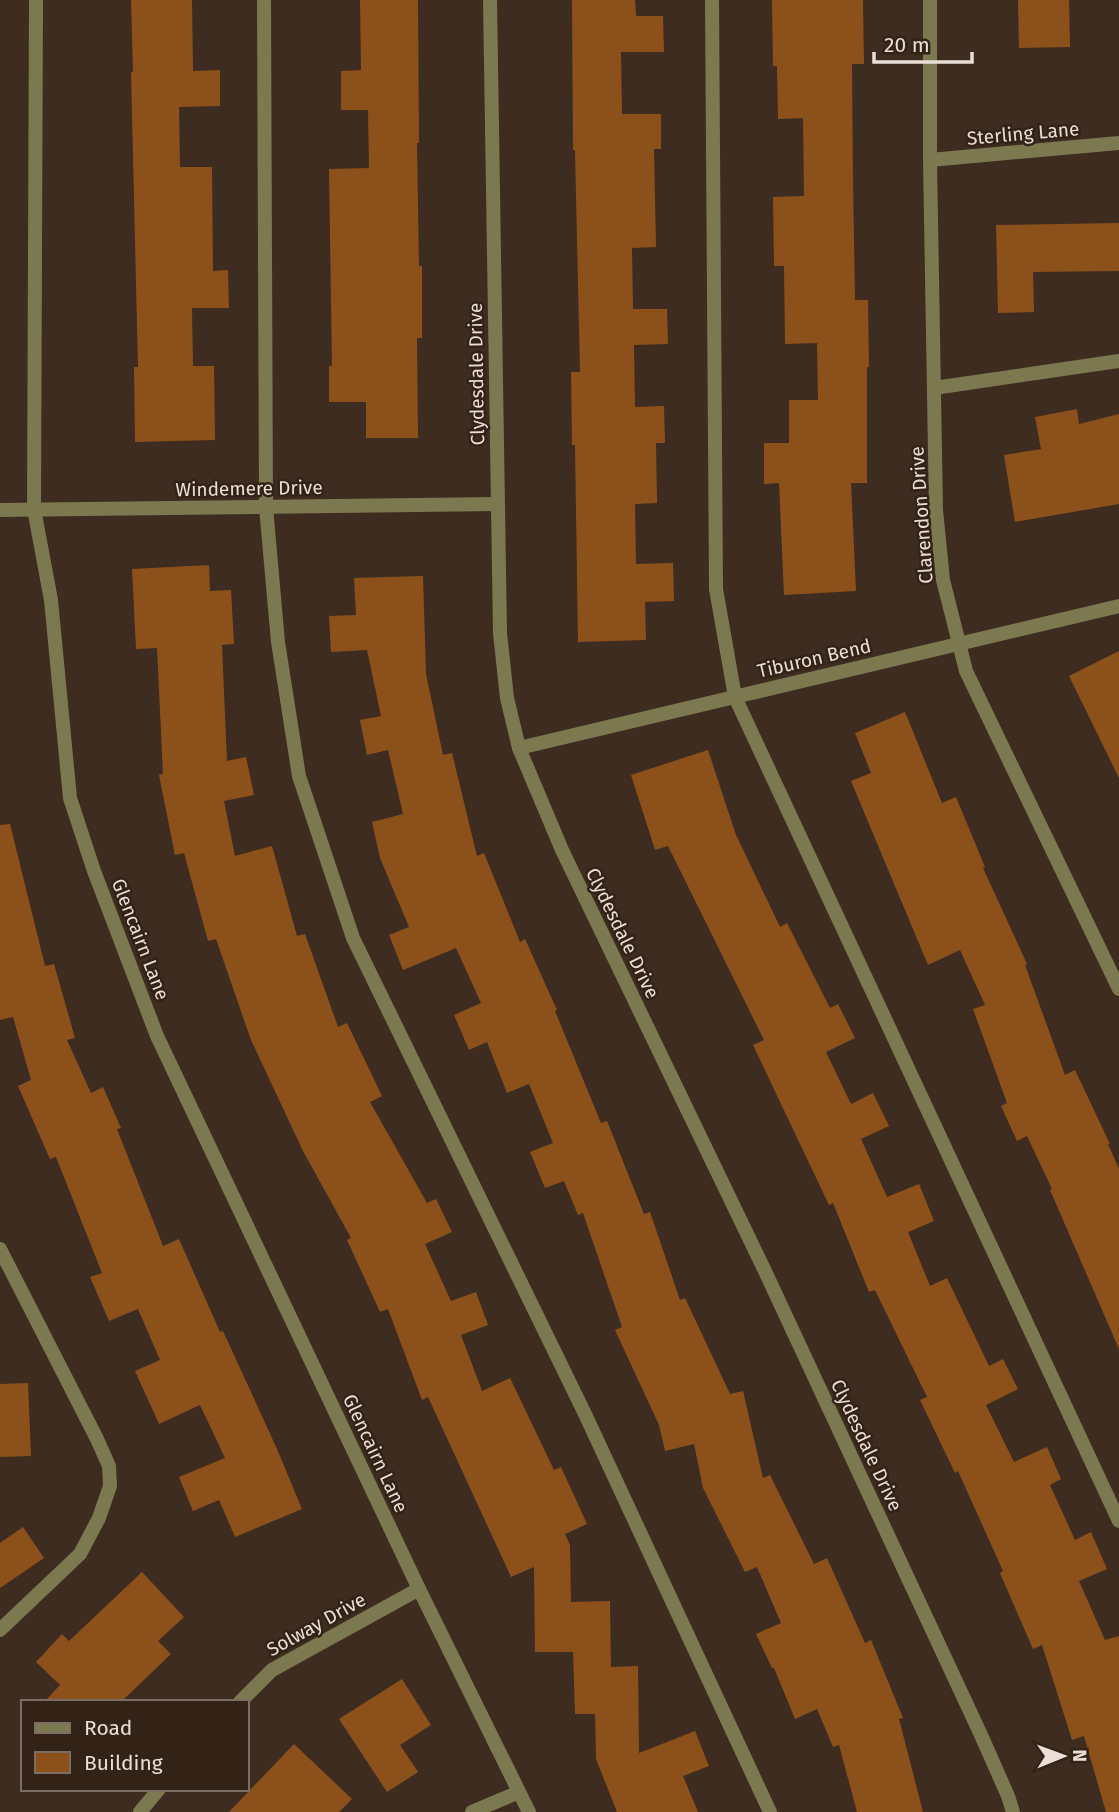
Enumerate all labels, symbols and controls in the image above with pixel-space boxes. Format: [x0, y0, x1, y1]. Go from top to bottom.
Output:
scale bar [874, 21, 972, 65]
text: 20 m [884, 32, 930, 58]
street label: Sterling Lane [966, 117, 1080, 150]
street label: Clydesdale Drive [464, 302, 489, 445]
street label: Clarendon Drive [905, 445, 938, 584]
street label: Windemere Drive [175, 476, 323, 501]
street label: Tiburon Bend [755, 634, 873, 683]
street label: Clydesdale Drive [581, 864, 664, 1002]
street label: Glencairn Lane [107, 875, 174, 1003]
street label: Clydesdale Drive [826, 1376, 907, 1515]
street label: Glencairn Lane [338, 1390, 413, 1516]
street label: Solway Drive [263, 1588, 370, 1661]
legend [21, 1700, 248, 1791]
text: Road [84, 1715, 132, 1741]
north arrow [1028, 1721, 1098, 1791]
text: N [1068, 1749, 1091, 1762]
text: Building [84, 1750, 163, 1776]

